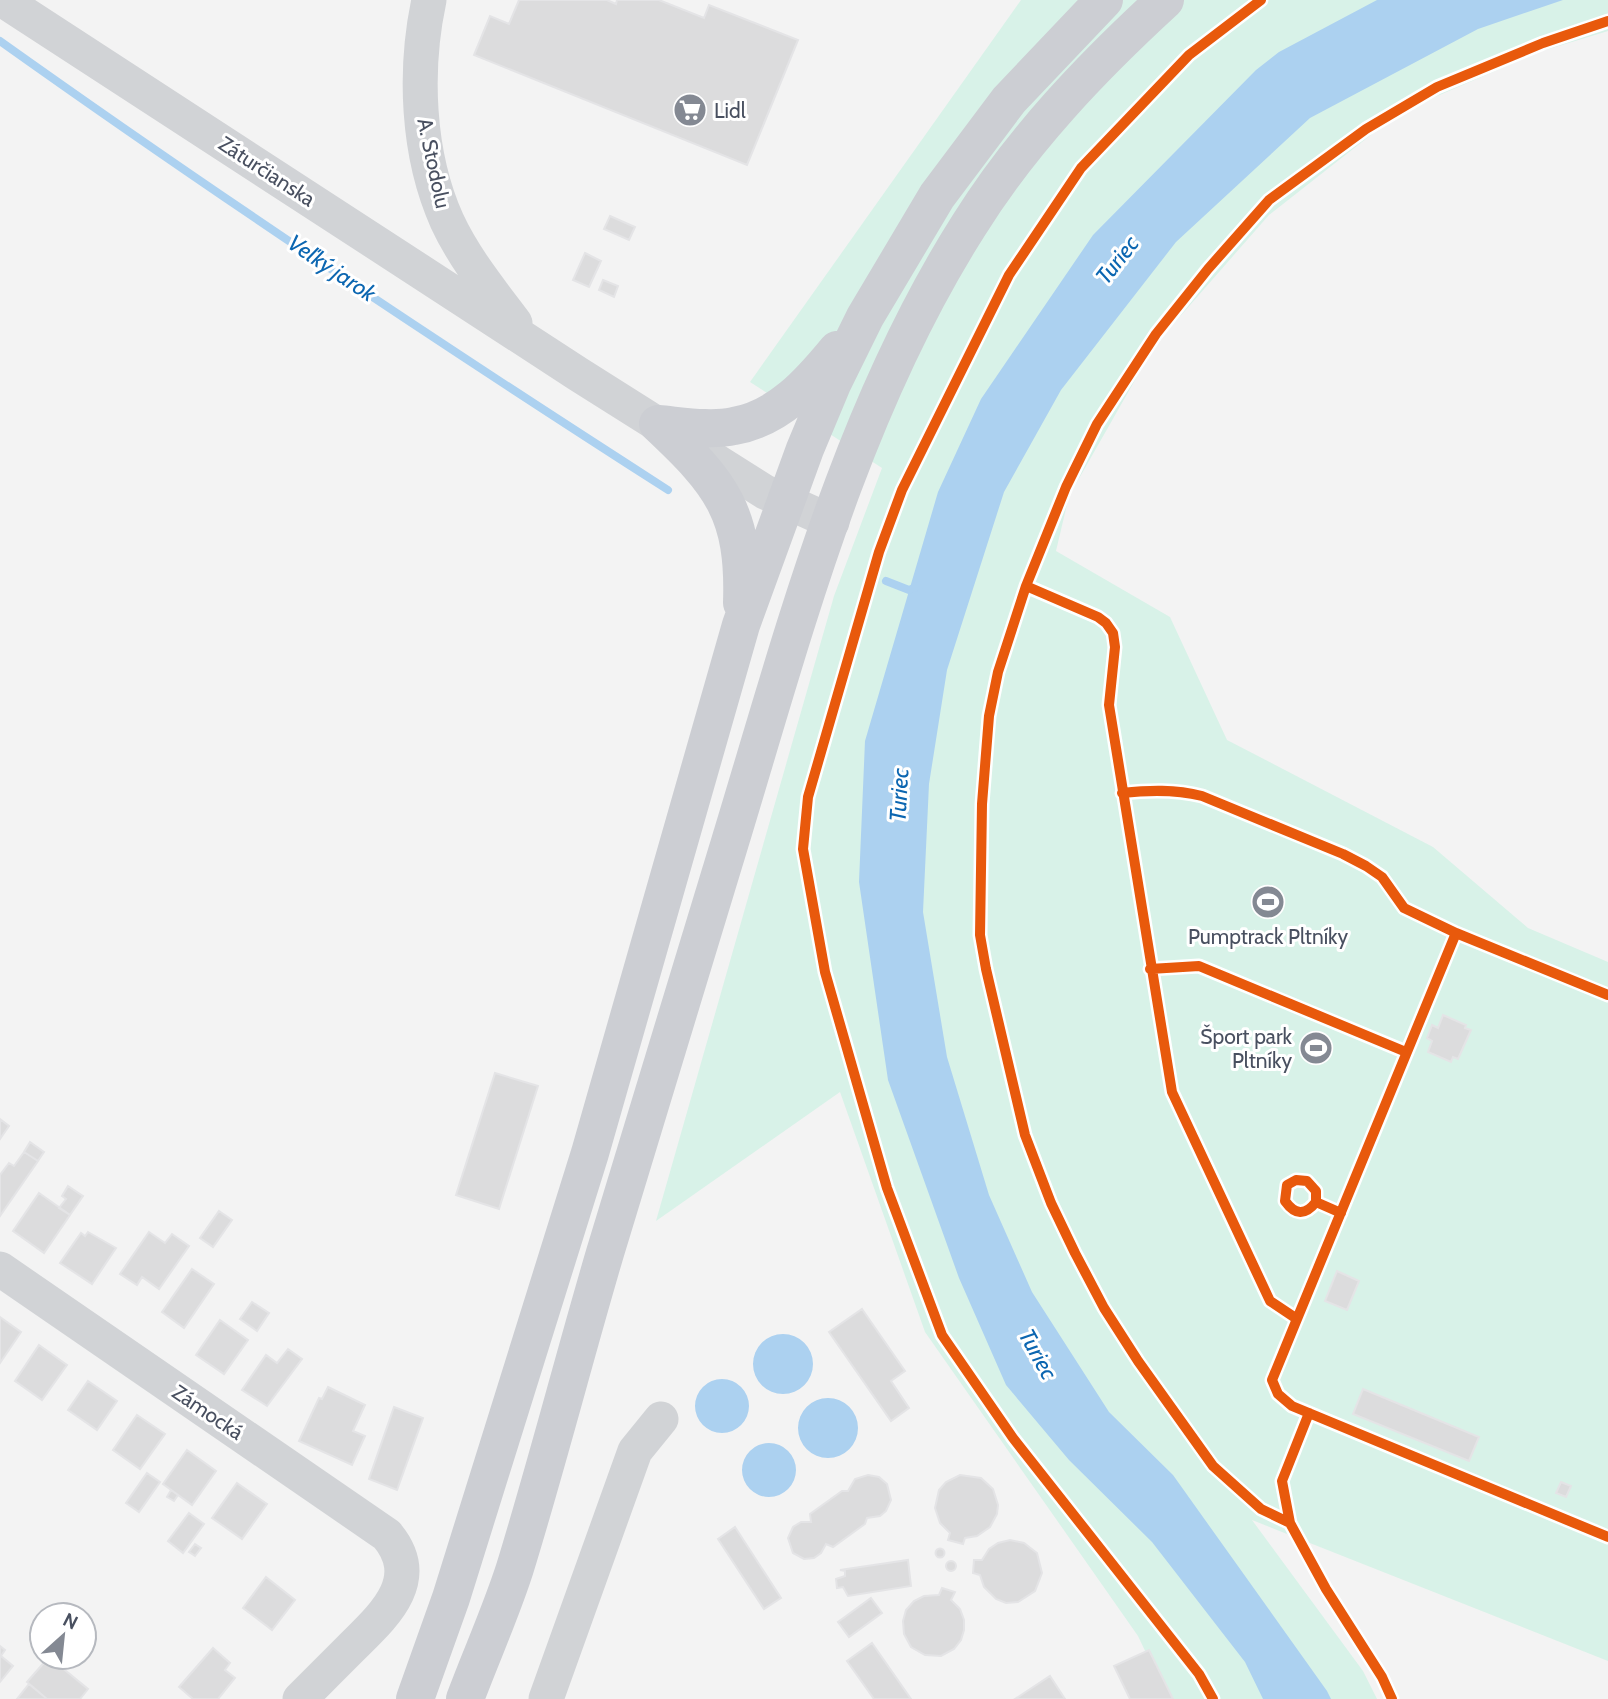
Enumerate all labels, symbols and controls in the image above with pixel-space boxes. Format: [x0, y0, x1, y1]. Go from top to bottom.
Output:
supermarket icon: Lidl [671, 91, 709, 129]
place label: Lidl [714, 98, 746, 123]
street label: A. Stodolu [412, 116, 456, 210]
street label: Záturčianska [214, 131, 320, 211]
water label: Veľký jarok [283, 228, 382, 308]
water label: Turiec [1089, 230, 1145, 290]
water label: Turiec [884, 767, 914, 823]
sports icon: Pumptrack Pltníky [1249, 883, 1287, 921]
place label: Pumptrack Pltníky [1188, 924, 1348, 949]
place label: Šport park Pltníky [1200, 1024, 1293, 1073]
sports icon: Šport park Pltníky [1297, 1029, 1335, 1067]
water label: Turiec [1013, 1324, 1063, 1385]
street label: Zámocká [168, 1379, 248, 1445]
north arrow [28, 1601, 98, 1671]
text: N [59, 1608, 82, 1635]

